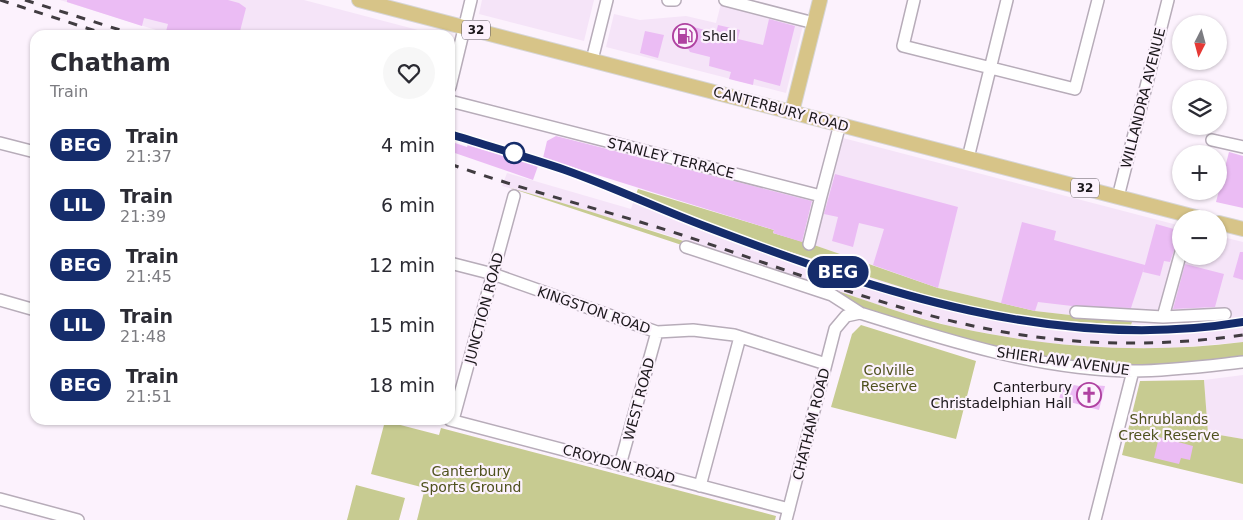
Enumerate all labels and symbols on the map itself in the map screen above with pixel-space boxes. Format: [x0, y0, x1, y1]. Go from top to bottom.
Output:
north arrow [1172, 15, 1228, 70]
road number: 32 [462, 20, 490, 40]
fuel station icon: Shell [672, 23, 698, 49]
street label: WILLANDRA AVENUE [1118, 26, 1168, 170]
place label: Shell [702, 28, 736, 44]
street label: CANTERBURY ROAD [712, 83, 850, 135]
street label: STANLEY TERRACE [606, 134, 736, 182]
unlabelled marker [503, 142, 525, 164]
road number: 32 [1071, 178, 1099, 198]
street label: JUNCTION ROAD [461, 251, 506, 366]
line badge: BEG [809, 256, 867, 288]
street label: KINGSTON ROAD [535, 283, 653, 337]
street label: SHIERLAW AVENUE [996, 344, 1130, 378]
street label: WEST ROAD [620, 356, 658, 442]
park label: Colville Reserve [861, 362, 917, 394]
street label: CHATHAM ROAD [789, 366, 833, 482]
place label: Canterbury Christadelphian Hall [931, 379, 1072, 411]
church icon: Canterbury Christadelphian Hall [1076, 382, 1102, 408]
park label: Shrublands Creek Reserve [1118, 411, 1220, 443]
street label: CROYDON ROAD [561, 441, 677, 487]
park label: Canterbury Sports Ground [421, 463, 521, 495]

